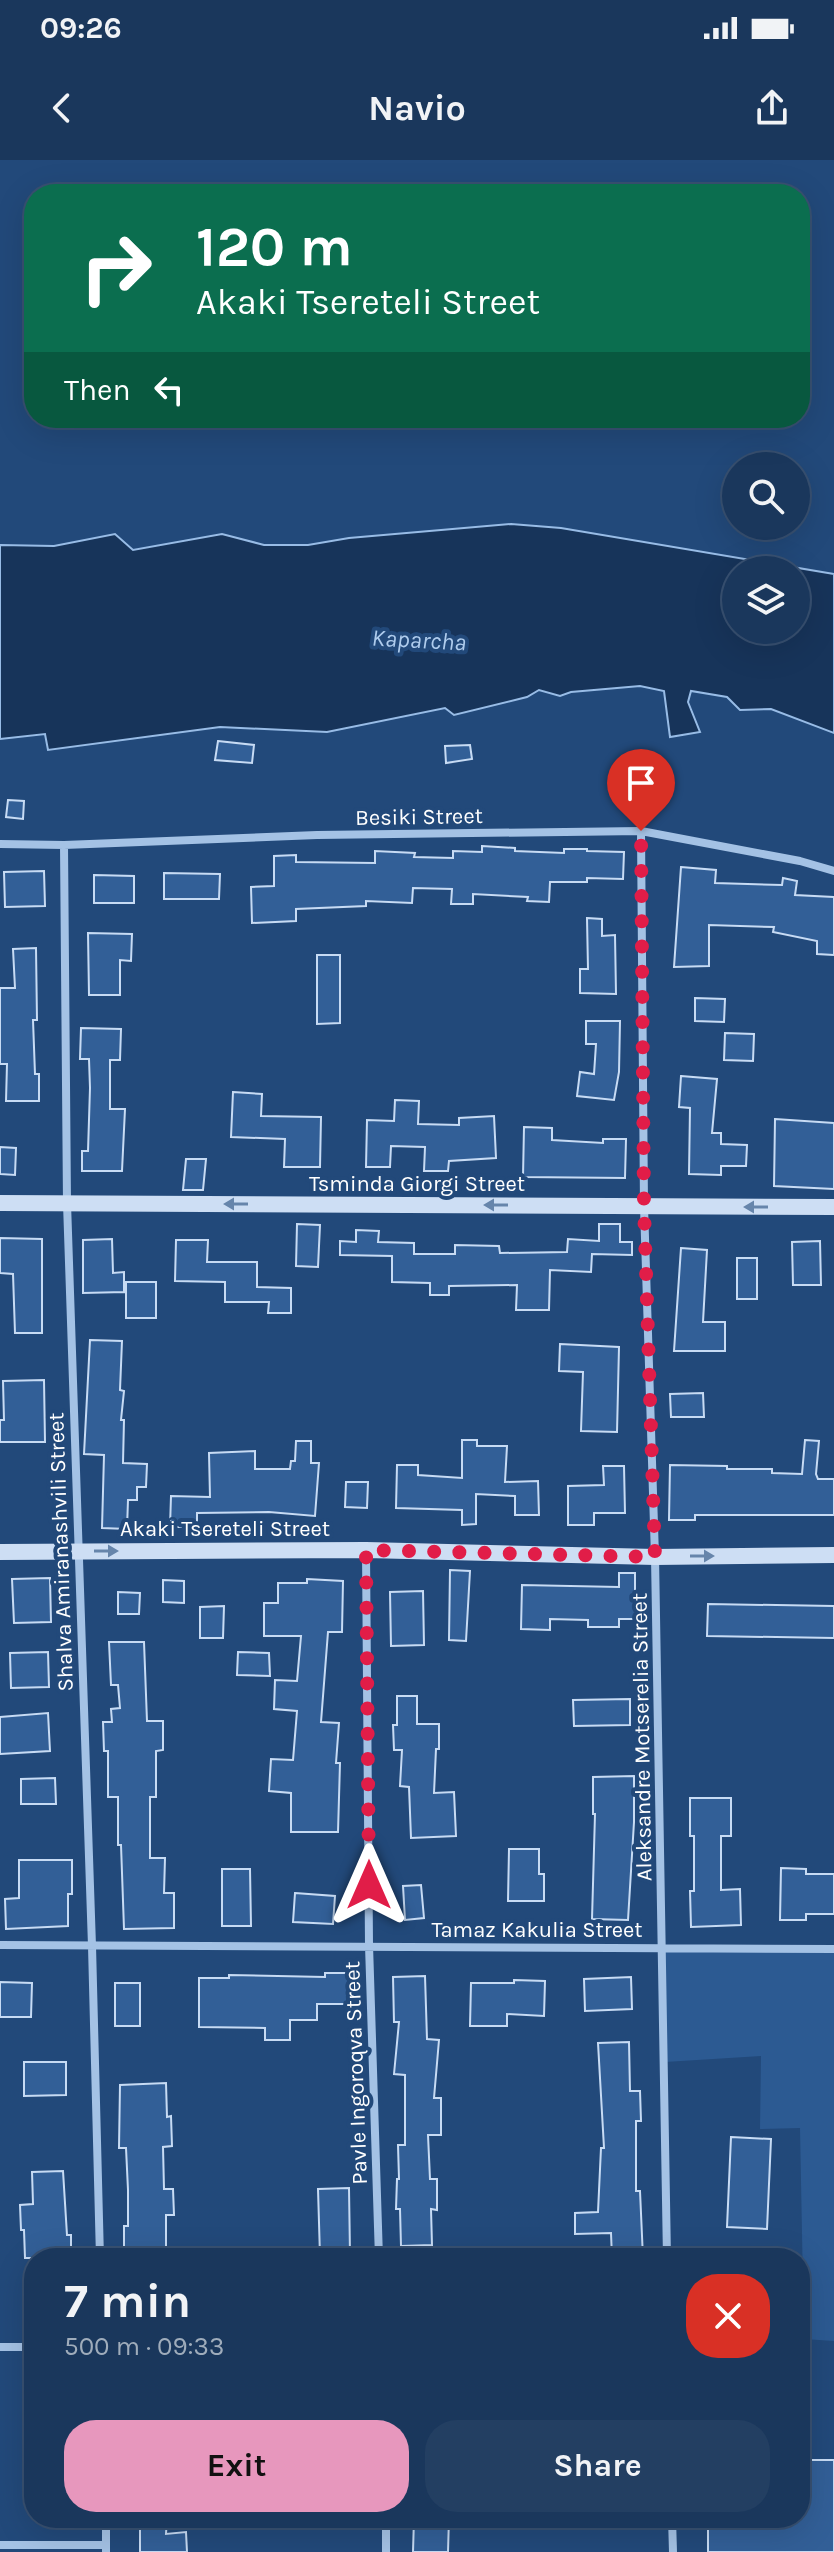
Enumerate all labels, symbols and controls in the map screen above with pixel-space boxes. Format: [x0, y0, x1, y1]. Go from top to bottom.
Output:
text: 09:26 [40, 10, 122, 46]
icon: back [40, 86, 84, 130]
icon: share [750, 86, 794, 130]
text: Navio [368, 87, 466, 129]
text: 120 m [196, 214, 353, 279]
icon: right [64, 216, 168, 320]
text: Akaki Tsereteli Street [196, 281, 540, 323]
icon: left [147, 368, 191, 412]
text: Then [64, 372, 131, 408]
map controls [722, 452, 810, 644]
button: search [722, 452, 810, 540]
button: layers [722, 556, 810, 644]
water label: Kaparcha [371, 624, 467, 656]
pin [607, 749, 675, 831]
icon: arrive [619, 761, 663, 805]
street label: Besiki Street [355, 803, 483, 831]
street label: Tsminda Giorgi Street [309, 1171, 525, 1197]
one-way arrow [223, 1198, 248, 1210]
one-way arrow [483, 1199, 508, 1211]
one-way arrow [743, 1201, 768, 1213]
street label: Shalva Amiranashvili Street [43, 1412, 79, 1692]
street label: Akaki Tsereteli Street [120, 1516, 330, 1542]
one-way arrow [94, 1545, 119, 1557]
one-way arrow [690, 1550, 715, 1562]
street label: Aleksandre Motserelia Street [626, 1593, 658, 1881]
position arrow [327, 1843, 411, 1927]
street label: Tamaz Kakulia Street [431, 1917, 643, 1943]
street label: Pavle Ingoroqva Street [339, 1961, 373, 2185]
text: 7 min [64, 2273, 191, 2329]
button: close [686, 2274, 770, 2358]
text: 500 m · 09:33 [64, 2331, 224, 2362]
button: Exit [64, 2420, 409, 2512]
button: Share [425, 2420, 770, 2512]

